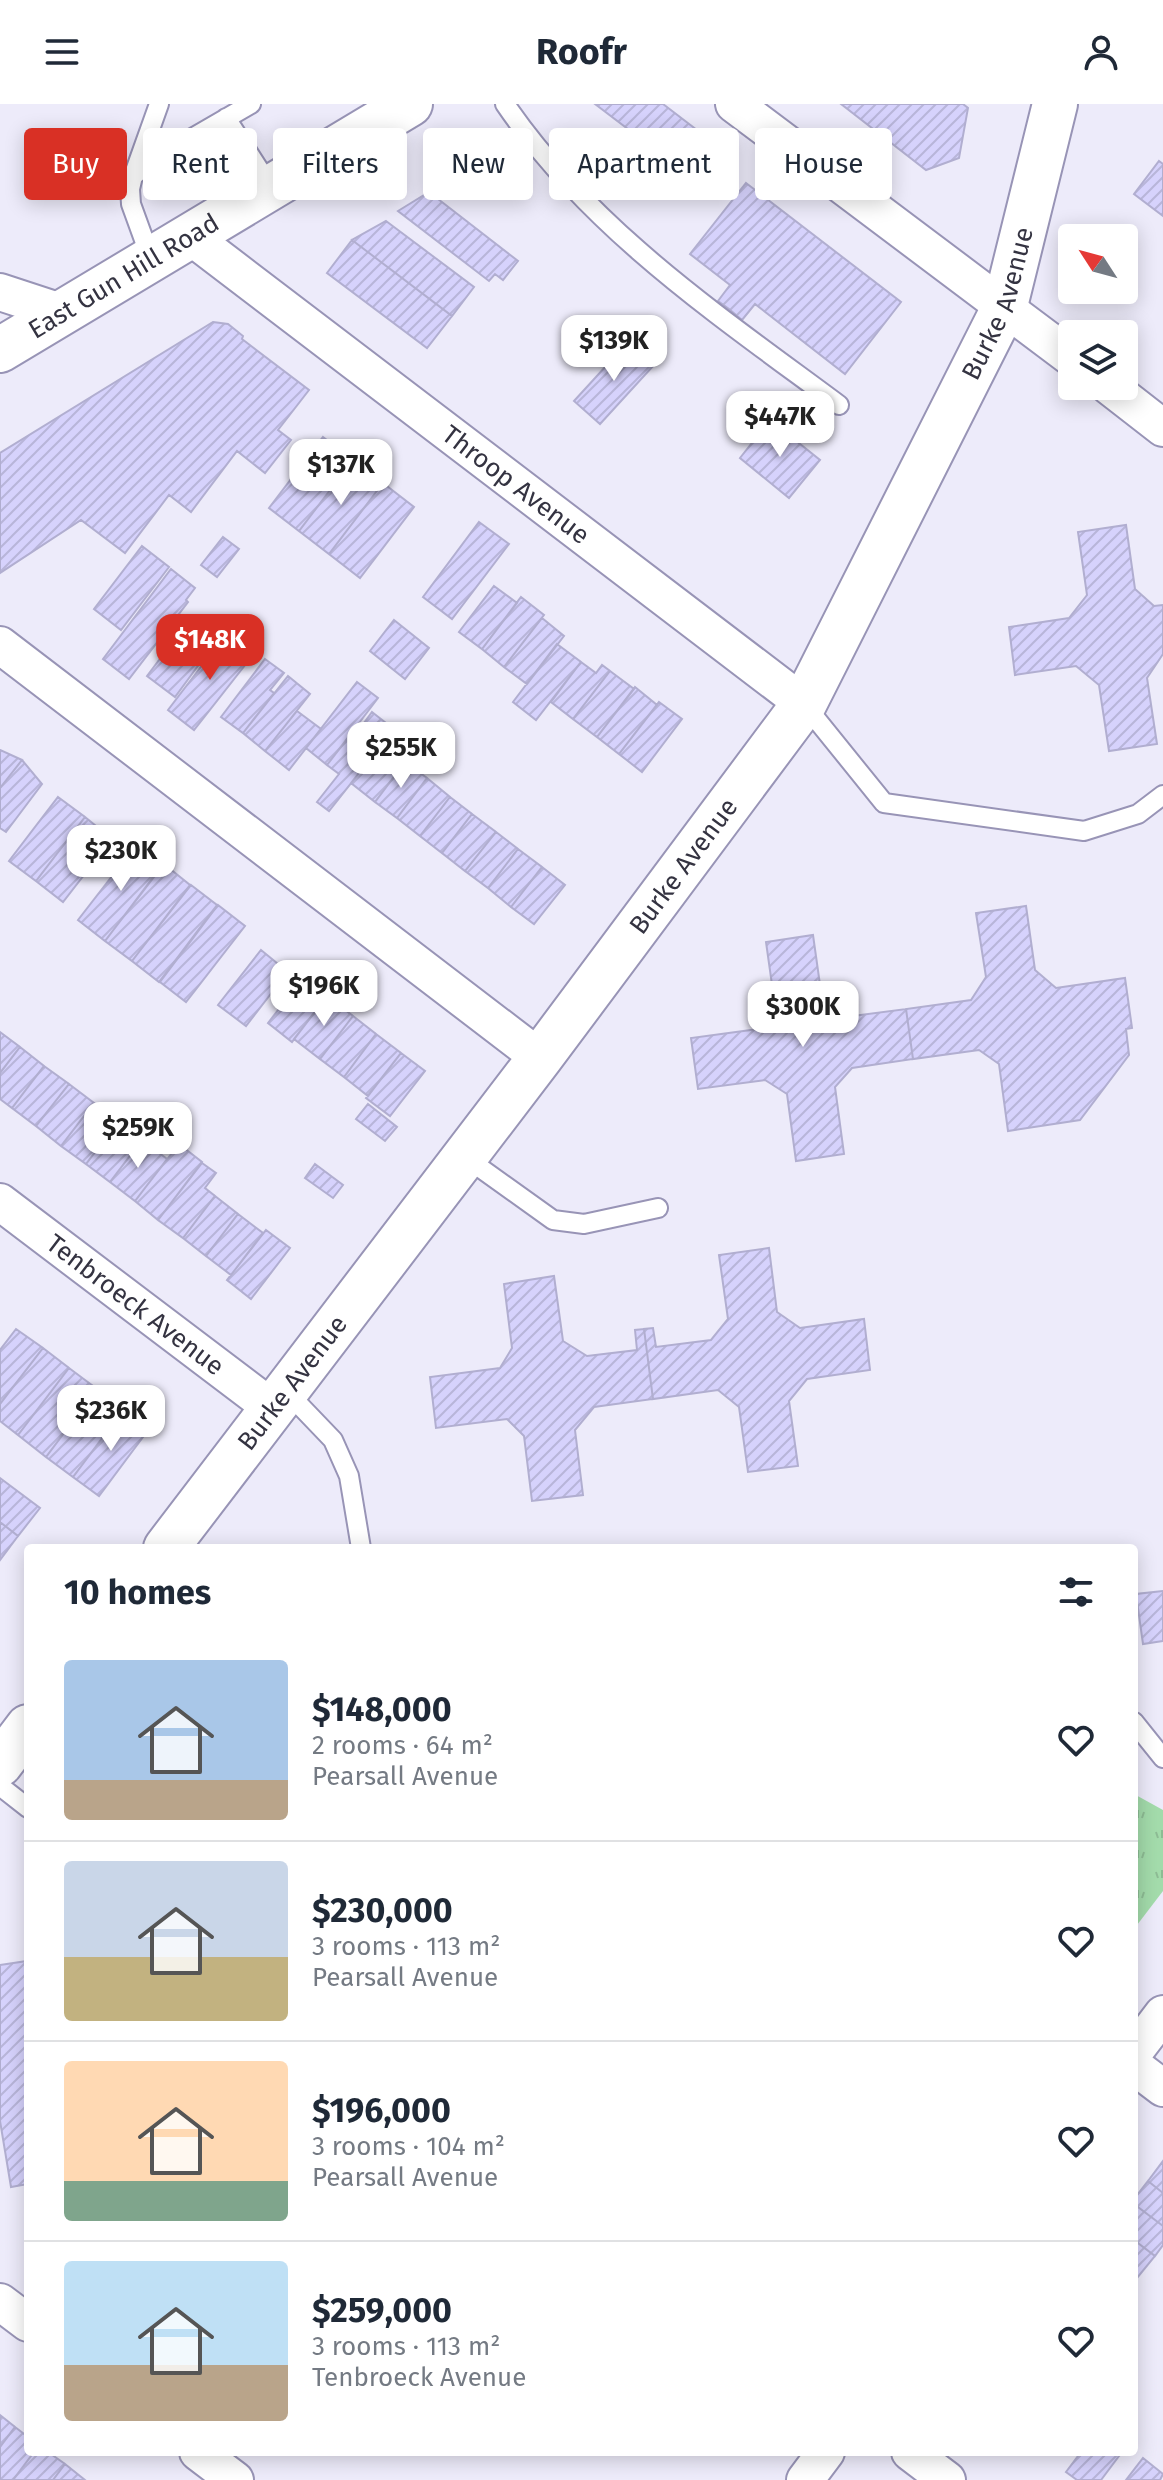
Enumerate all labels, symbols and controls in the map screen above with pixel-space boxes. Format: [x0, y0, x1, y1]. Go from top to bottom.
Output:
icon: menu [40, 30, 84, 74]
text: Roofr [536, 30, 627, 74]
icon: person [1079, 30, 1123, 74]
chip: Buy [24, 128, 127, 200]
chip: Rent [143, 128, 257, 200]
chip: Filters [273, 128, 407, 200]
chip: New [423, 128, 533, 200]
chip: Apartment [549, 128, 739, 200]
chip: House [755, 128, 892, 200]
street label: East Gun Hill Road [23, 207, 225, 345]
street label: Burke Avenue [955, 224, 1040, 385]
north arrow [1058, 224, 1138, 304]
map controls [1058, 224, 1138, 400]
pin: $139K [558, 315, 670, 383]
button: layers [1058, 320, 1138, 400]
text: $139K [579, 325, 649, 356]
pin: $447K [724, 391, 836, 459]
text: $447K [744, 401, 816, 432]
street label: Throop Avenue [436, 419, 596, 551]
pin: $137K [285, 439, 397, 507]
text: $137K [307, 449, 375, 480]
pin: $148K [154, 614, 266, 682]
text: $148K [174, 624, 246, 655]
pin: $255K [345, 722, 457, 790]
text: $255K [365, 732, 437, 763]
street label: Burke Avenue [623, 792, 744, 940]
pin: $230K [65, 825, 177, 893]
text: $230K [85, 835, 157, 866]
pin: $196K [268, 960, 380, 1028]
text: $196K [288, 970, 360, 1001]
pin: $300K [747, 981, 859, 1049]
text: $300K [766, 991, 840, 1022]
pin: $259K [82, 1102, 194, 1170]
text: $259K [102, 1112, 174, 1143]
street label: Tenbroeck Avenue [40, 1228, 230, 1382]
street label: Burke Avenue [231, 1309, 354, 1457]
pin: $236K [55, 1385, 167, 1453]
text: $236K [75, 1395, 147, 1426]
icon: filters [1054, 1570, 1098, 1614]
text: 10 homes [64, 1572, 211, 1613]
text: $148,000 [312, 1689, 452, 1730]
icon: home [128, 1692, 224, 1788]
icon: heart [1054, 1718, 1098, 1762]
text: 2 rooms · 64 m² [312, 1730, 493, 1761]
text: Pearsall Avenue [312, 1761, 498, 1792]
text: $230,000 [312, 1890, 453, 1931]
icon: home [128, 1893, 224, 1989]
icon: heart [1054, 1919, 1098, 1963]
text: 3 rooms · 113 m² [312, 1931, 501, 1962]
text: Pearsall Avenue [312, 1962, 498, 1993]
text: $196,000 [312, 2090, 451, 2131]
icon: home [128, 2093, 224, 2189]
icon: heart [1054, 2119, 1098, 2163]
text: 3 rooms · 104 m² [312, 2131, 505, 2162]
text: Pearsall Avenue [312, 2162, 498, 2193]
text: $259,000 [312, 2290, 452, 2331]
icon: home [128, 2293, 224, 2389]
icon: heart [1054, 2319, 1098, 2363]
text: 3 rooms · 113 m² [312, 2331, 501, 2362]
text: Tenbroeck Avenue [312, 2362, 526, 2393]

